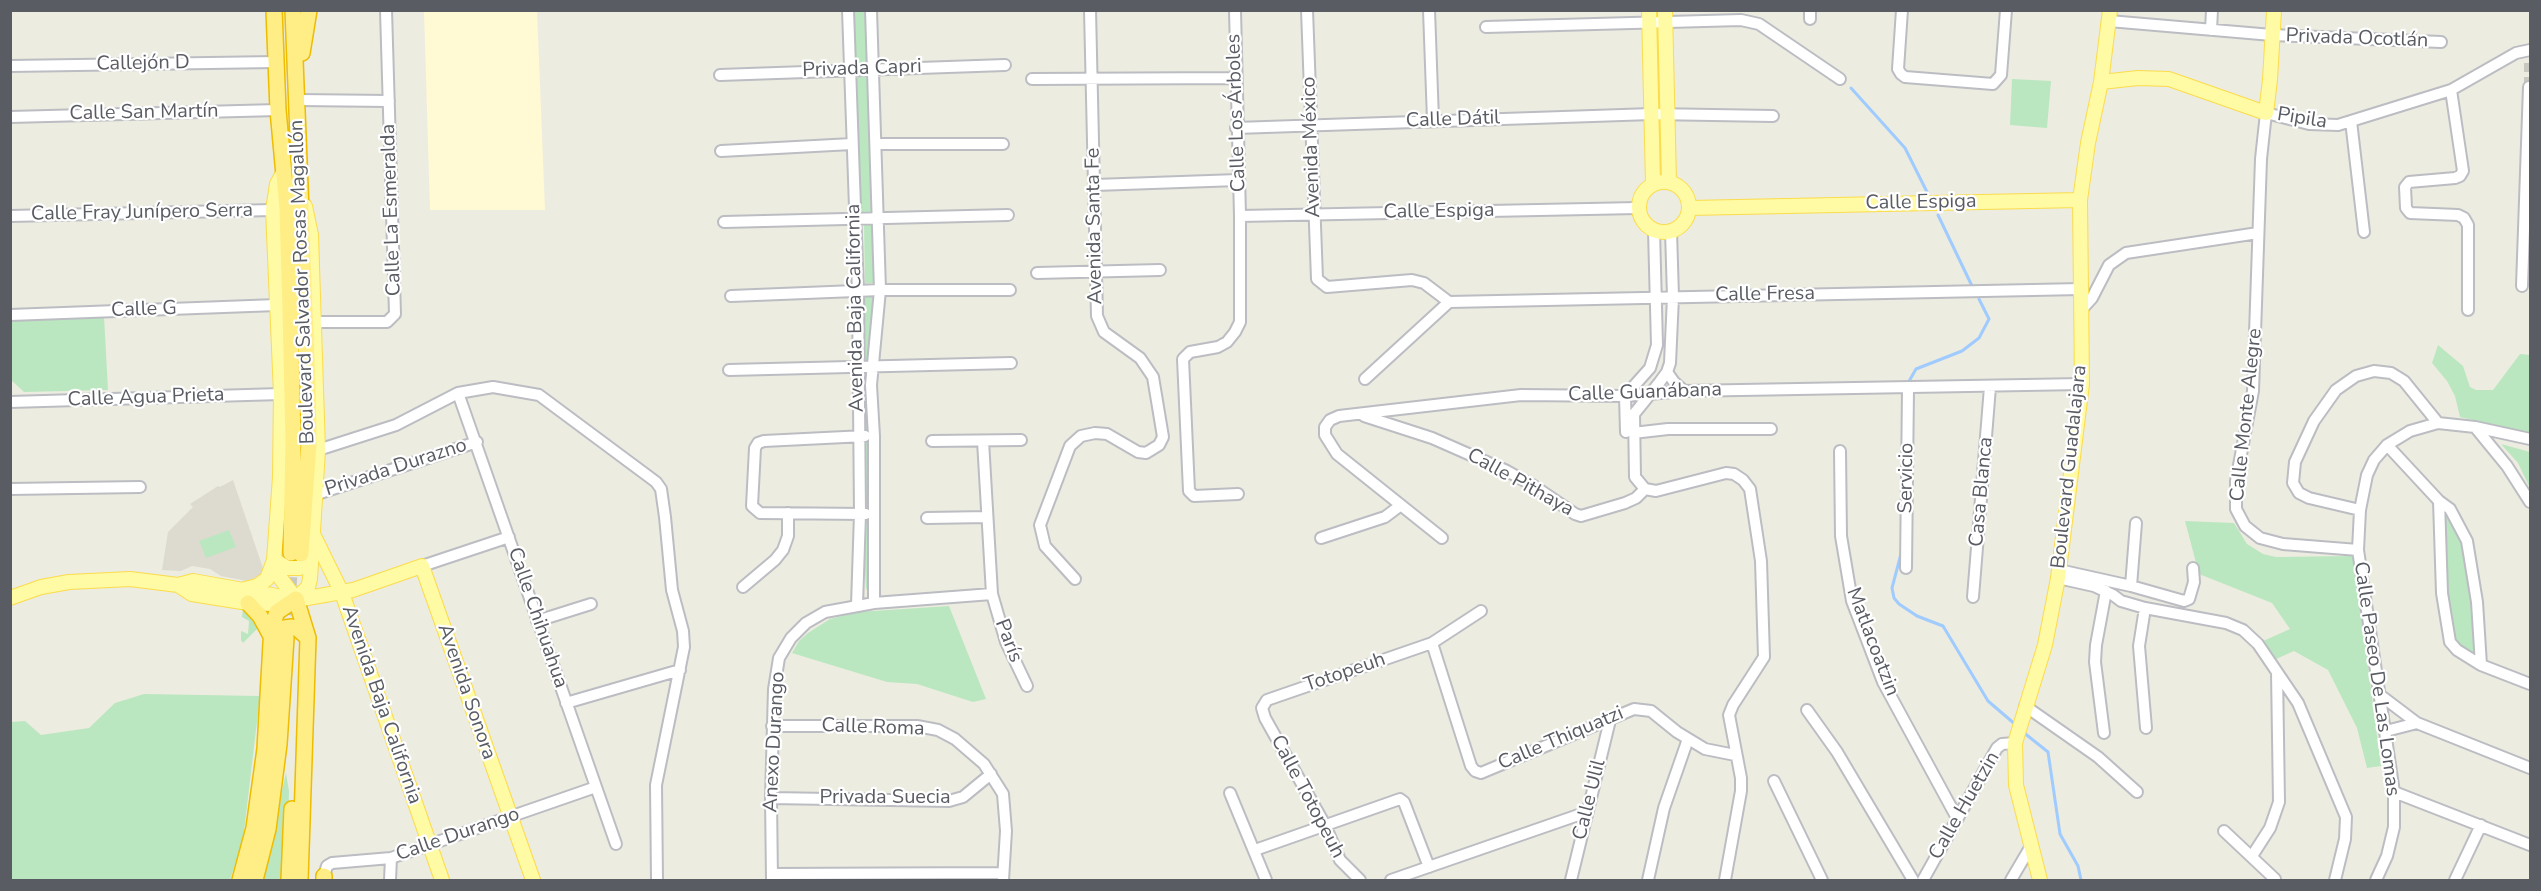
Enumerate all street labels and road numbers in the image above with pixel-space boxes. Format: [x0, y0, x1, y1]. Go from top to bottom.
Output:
street label: Privada Ocotlán [2285, 25, 2429, 53]
street label: Calle Los Árboles [1222, 33, 1252, 193]
street label: Callejón D [96, 51, 190, 77]
street label: Privada Capri [802, 55, 922, 83]
street label: Avenida México [1298, 76, 1326, 218]
street label: Calle San Martín [69, 100, 219, 126]
street label: Pipila [2275, 103, 2329, 135]
street label: Calle Dátil [1405, 106, 1501, 134]
street label: Boulevard Salvador Rosas Magallón [285, 119, 321, 445]
street label: Calle La Esmeralda [377, 123, 407, 297]
street label: Avenida Santa Fe [1082, 148, 1108, 304]
street label: Calle Espiga [1865, 190, 1977, 216]
street label: Calle Fray Junípero Serra [31, 199, 253, 227]
street label: Calle Espiga [1383, 199, 1495, 225]
street label: Avenida Baja California [842, 204, 870, 412]
street label: Calle Fresa [1715, 282, 1815, 308]
street label: Calle G [111, 297, 177, 323]
street label: Calle Monte Alegre [2226, 327, 2268, 503]
street label: Boulevard Guadalajara [2047, 364, 2093, 570]
street label: Calle Guanábana [1568, 378, 1722, 408]
street label: Calle Agua Prieta [67, 383, 225, 413]
street label: Privada Durazno [322, 434, 470, 502]
street label: Casa Blanca [1965, 436, 1999, 548]
street label: Servicio [1894, 442, 1920, 514]
street label: Calle Pithaya [1463, 444, 1577, 522]
street label: Calle Chihuahua [502, 545, 572, 691]
street label: Calle Paseo De Las Lomas [2348, 560, 2404, 798]
street label: Matlacoatzin [1840, 584, 1904, 700]
street label: Avenida Baja California [336, 603, 426, 807]
street label: París [989, 616, 1027, 666]
street label: Avenida Sonora [432, 621, 500, 763]
street label: Totopeuh [1301, 648, 1389, 698]
street label: Anexo Durango [759, 671, 791, 813]
street label: Calle Thiquatzi [1495, 702, 1627, 776]
street label: Calle Roma [821, 714, 925, 742]
street label: Calle Totopeuh [1265, 731, 1349, 863]
street label: Calle Huetzin [1924, 748, 2006, 864]
street label: Calle Ulil [1568, 757, 1612, 843]
street label: Privada Suecia [819, 786, 951, 810]
street label: Calle Durango [393, 803, 523, 867]

